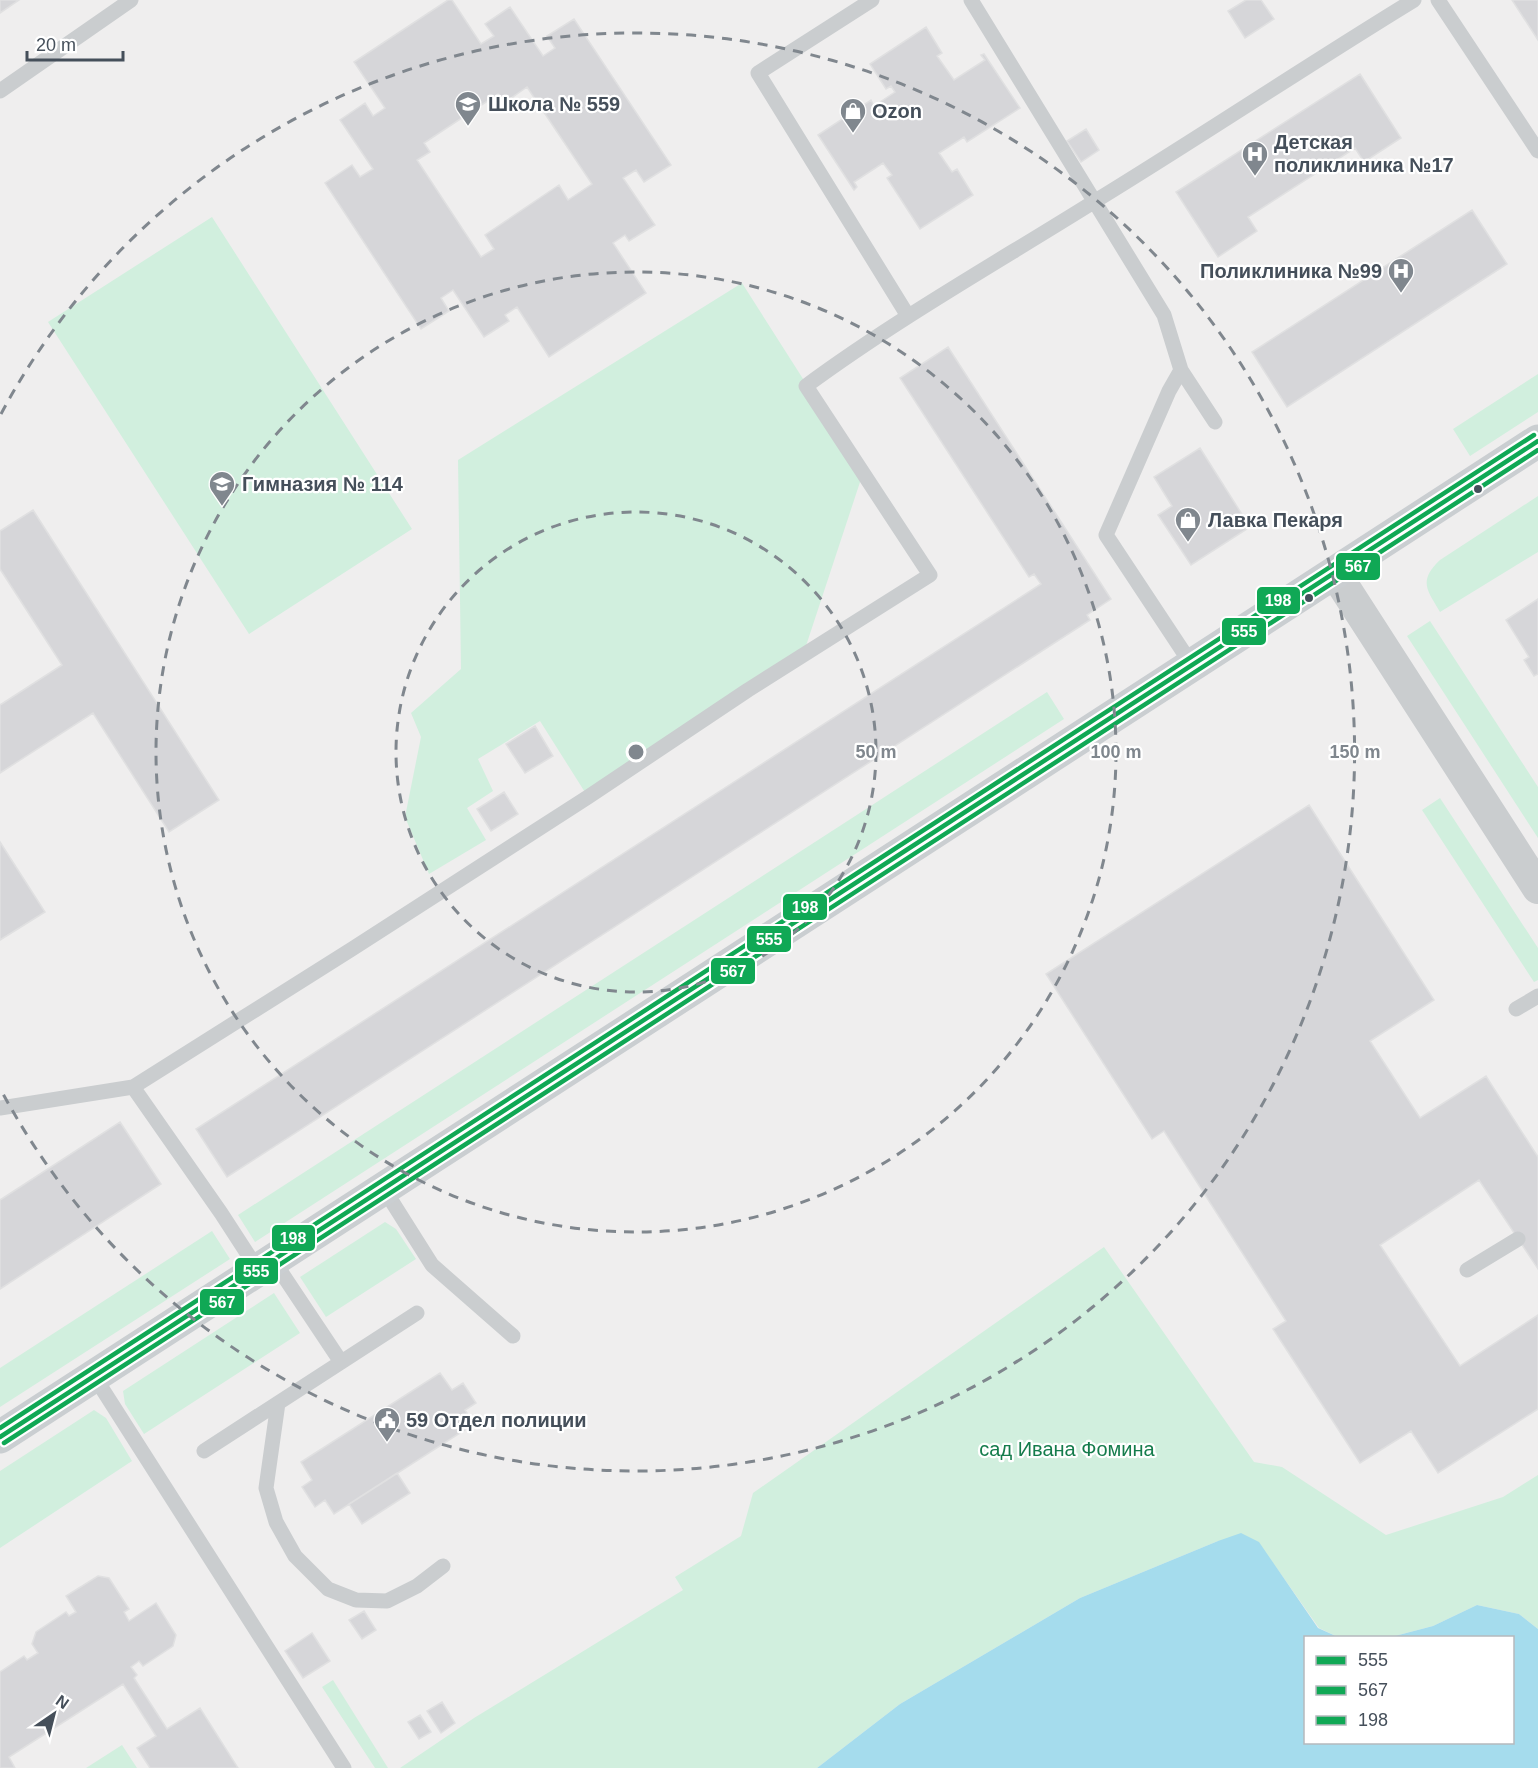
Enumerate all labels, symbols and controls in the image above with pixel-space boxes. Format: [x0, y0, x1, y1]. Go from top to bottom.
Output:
scale bar [27, 24, 123, 62]
text: 20 m [36, 35, 76, 55]
school or university icon: Школа № 559 [453, 89, 483, 127]
place label: Школа № 559 [488, 93, 620, 115]
shop icon: Ozon [838, 96, 868, 134]
place label: Ozon [872, 100, 922, 122]
place label: Детская поликлиника №17 [1274, 131, 1454, 176]
hospital icon: Детская поликлиника №17 [1240, 139, 1270, 177]
hospital icon: Поликлиника №99 [1386, 256, 1416, 294]
place label: Поликлиника №99 [1200, 260, 1382, 282]
school or university icon: Гимназия № 114 [207, 469, 237, 507]
place label: Гимназия № 114 [242, 473, 404, 495]
unlabelled marker [1472, 483, 1484, 495]
shop icon: Лавка Пекаря [1173, 505, 1203, 543]
place label: Лавка Пекаря [1208, 509, 1343, 531]
line badge: 567 [1335, 552, 1381, 581]
text: 567 [1345, 558, 1371, 575]
line badge: 198 [1256, 586, 1301, 615]
text: 198 [1265, 592, 1291, 609]
unlabelled marker [1303, 592, 1315, 604]
line badge: 555 [1221, 617, 1267, 646]
text: 555 [1231, 623, 1257, 640]
centre of rings [626, 742, 646, 762]
text: 50 m [855, 742, 897, 762]
text: 100 m [1090, 742, 1142, 762]
text: 150 m [1329, 742, 1381, 762]
line badge: 198 [782, 893, 828, 921]
text: 198 [792, 899, 818, 916]
line badge: 555 [746, 925, 792, 953]
text: 555 [756, 931, 782, 948]
line badge: 567 [710, 957, 756, 985]
text: 567 [720, 963, 746, 980]
line badge: 198 [271, 1224, 316, 1252]
text: 198 [280, 1230, 306, 1247]
line badge: 555 [234, 1257, 279, 1285]
text: 555 [243, 1263, 269, 1280]
line badge: 567 [199, 1288, 245, 1316]
text: 567 [209, 1294, 235, 1311]
public building icon: 59 Отдел полиции [372, 1405, 402, 1443]
place label: 59 Отдел полиции [406, 1409, 587, 1431]
park label: сад Ивана Фомина [979, 1438, 1156, 1460]
legend [1304, 1636, 1514, 1744]
text: 555 [1358, 1650, 1388, 1670]
text: 567 [1358, 1680, 1388, 1700]
north arrow [24, 1684, 84, 1744]
text: N [53, 1692, 72, 1712]
text: 198 [1358, 1710, 1388, 1730]

